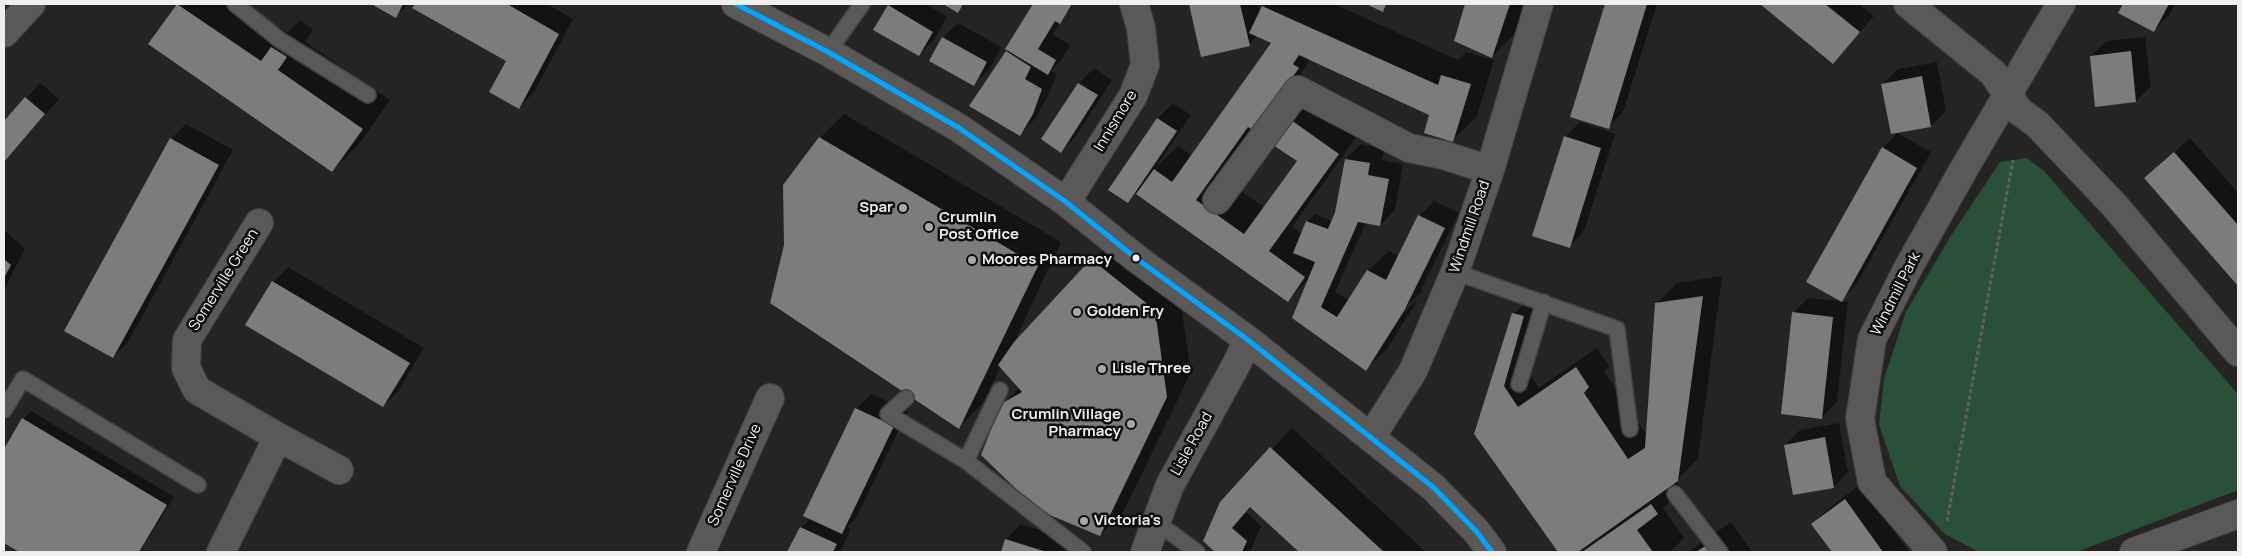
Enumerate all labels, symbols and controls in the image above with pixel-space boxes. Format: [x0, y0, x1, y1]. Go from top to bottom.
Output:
street label: Innismore [1091, 87, 1141, 155]
street label: Windmill Road [1446, 178, 1494, 276]
place label: Spar [859, 199, 893, 217]
marker: Spar [897, 202, 909, 214]
place label: Crumlin Post Office [939, 209, 1019, 244]
marker: Crumlin Post Office [923, 221, 935, 233]
street label: Somerville Green [185, 226, 263, 334]
street label: Windmill Park [1867, 249, 1925, 339]
place label: Moores Pharmacy [982, 251, 1112, 269]
unlabelled marker [1131, 253, 1141, 263]
marker: Moores Pharmacy [966, 254, 978, 266]
place label: Golden Fry [1087, 303, 1164, 321]
marker: Golden Fry [1071, 306, 1083, 318]
place label: Lisle Three [1112, 360, 1191, 378]
marker: Lisle Three [1096, 363, 1108, 375]
place label: Crumlin Village Pharmacy [1011, 406, 1121, 441]
street label: Lisle Road [1167, 409, 1217, 479]
marker: Crumlin Village Pharmacy [1125, 418, 1137, 430]
street label: Somerville Drive [704, 421, 766, 529]
place label: Victoria's [1094, 512, 1161, 530]
marker: Victoria's [1078, 515, 1090, 527]

